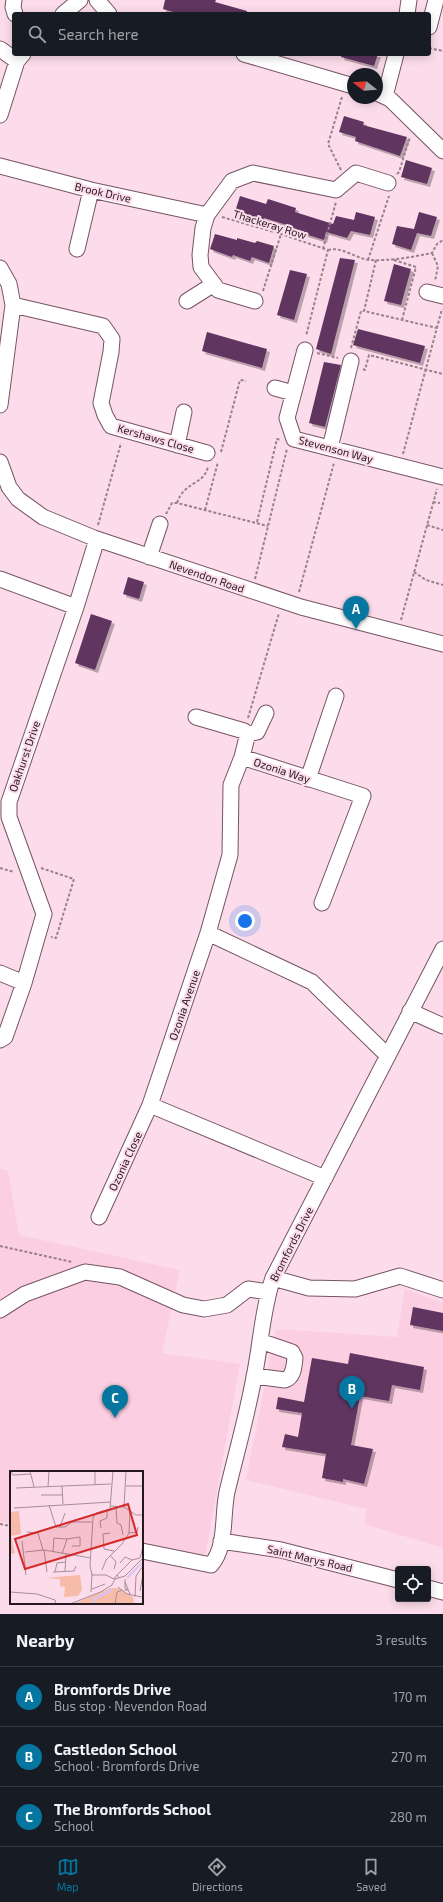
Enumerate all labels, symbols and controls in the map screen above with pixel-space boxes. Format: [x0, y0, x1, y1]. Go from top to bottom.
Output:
search box [12, 12, 431, 56]
icon: search [26, 23, 48, 45]
text: Search here [58, 25, 139, 43]
north arrow [347, 68, 383, 104]
street label: Brook Drive [73, 179, 133, 205]
street label: Thackeray Row [232, 207, 308, 241]
street label: Kershaws Close [116, 421, 196, 455]
street label: Stevenson Way [297, 433, 375, 465]
street label: Nevendon Road [168, 557, 246, 595]
pin: A [343, 596, 369, 629]
street label: Oakhurst Drive [6, 719, 42, 793]
street label: Ozonia Way [252, 755, 312, 785]
your location [235, 911, 255, 931]
street label: Ozonia Avenue [166, 968, 202, 1042]
street label: Ozonia Close [106, 1129, 144, 1193]
street label: Bromfords Drive [267, 1204, 315, 1284]
pin: B [339, 1376, 365, 1409]
pin: C [102, 1385, 128, 1418]
inset map [10, 1471, 143, 1604]
street label: Saint Marys Road [266, 1542, 354, 1574]
map controls [395, 1566, 431, 1602]
button: locate [395, 1566, 431, 1602]
text: Nearby [16, 1630, 74, 1650]
text: 3 results [376, 1632, 427, 1648]
text: Bromfords Drive [54, 1680, 171, 1698]
text: A [25, 1689, 33, 1705]
text: 170 m [393, 1689, 427, 1705]
text: Bus stop · Nevendon Road [54, 1698, 207, 1714]
text: Castledon School [54, 1740, 177, 1758]
text: B [25, 1749, 33, 1765]
text: 270 m [391, 1749, 427, 1765]
text: School · Bromfords Drive [54, 1758, 199, 1774]
text: The Bromfords School [54, 1800, 211, 1818]
text: C [25, 1809, 33, 1825]
text: 280 m [390, 1809, 427, 1825]
text: School [54, 1818, 94, 1834]
tab: Map [57, 1856, 79, 1893]
tab: Directions [192, 1856, 243, 1893]
tab: Saved [356, 1856, 386, 1893]

